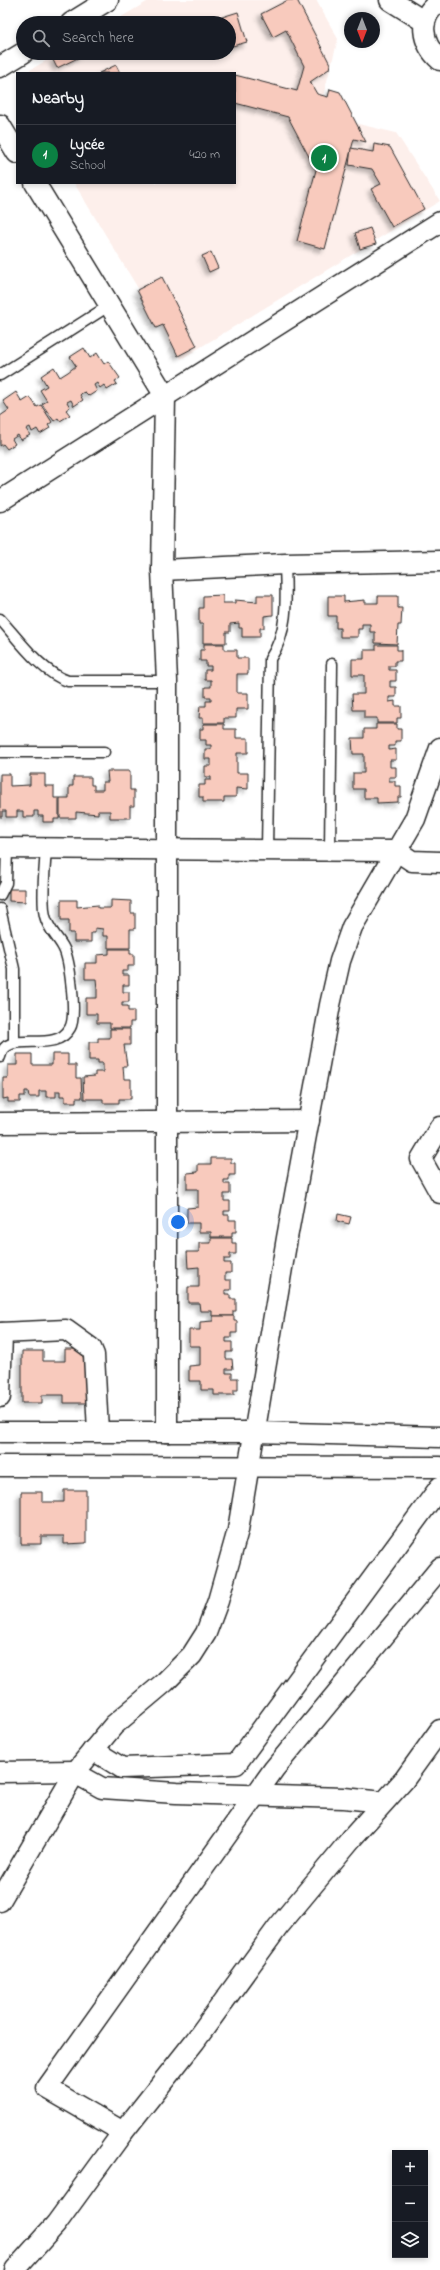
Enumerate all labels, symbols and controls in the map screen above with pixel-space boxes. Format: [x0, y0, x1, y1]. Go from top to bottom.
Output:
north arrow [344, 12, 380, 48]
search box [16, 16, 236, 60]
icon: search [30, 27, 52, 49]
text: Search here [62, 27, 134, 49]
text: Nearby [32, 86, 84, 111]
text: Lycée [70, 134, 104, 156]
pin: 1 [311, 143, 337, 173]
text: 1 [43, 145, 47, 164]
text: 420 m [189, 145, 220, 164]
text: School [70, 156, 106, 175]
your location [168, 1212, 188, 1232]
map controls [392, 2150, 428, 2258]
button: + [392, 2150, 428, 2186]
button: − [392, 2186, 428, 2222]
button: layers [392, 2222, 428, 2258]

